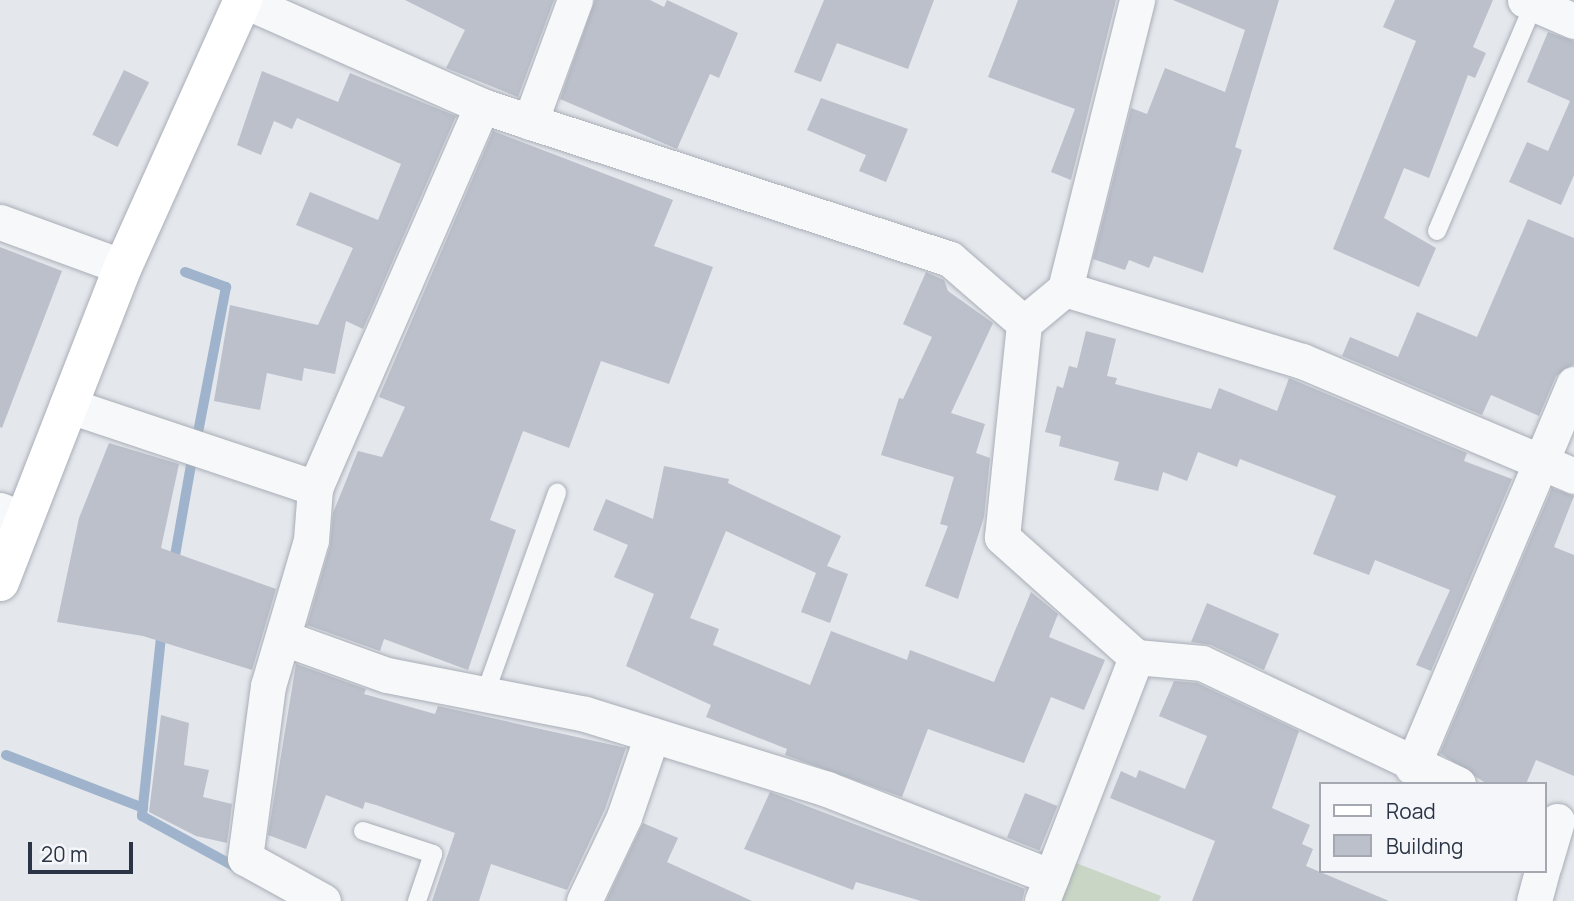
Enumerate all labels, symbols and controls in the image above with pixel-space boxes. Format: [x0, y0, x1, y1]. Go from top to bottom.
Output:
legend [1318, 782, 1546, 873]
text: Road [1386, 797, 1436, 825]
scale bar [32, 828, 136, 872]
text: Building [1386, 832, 1463, 860]
text: 20 m [41, 840, 88, 868]

